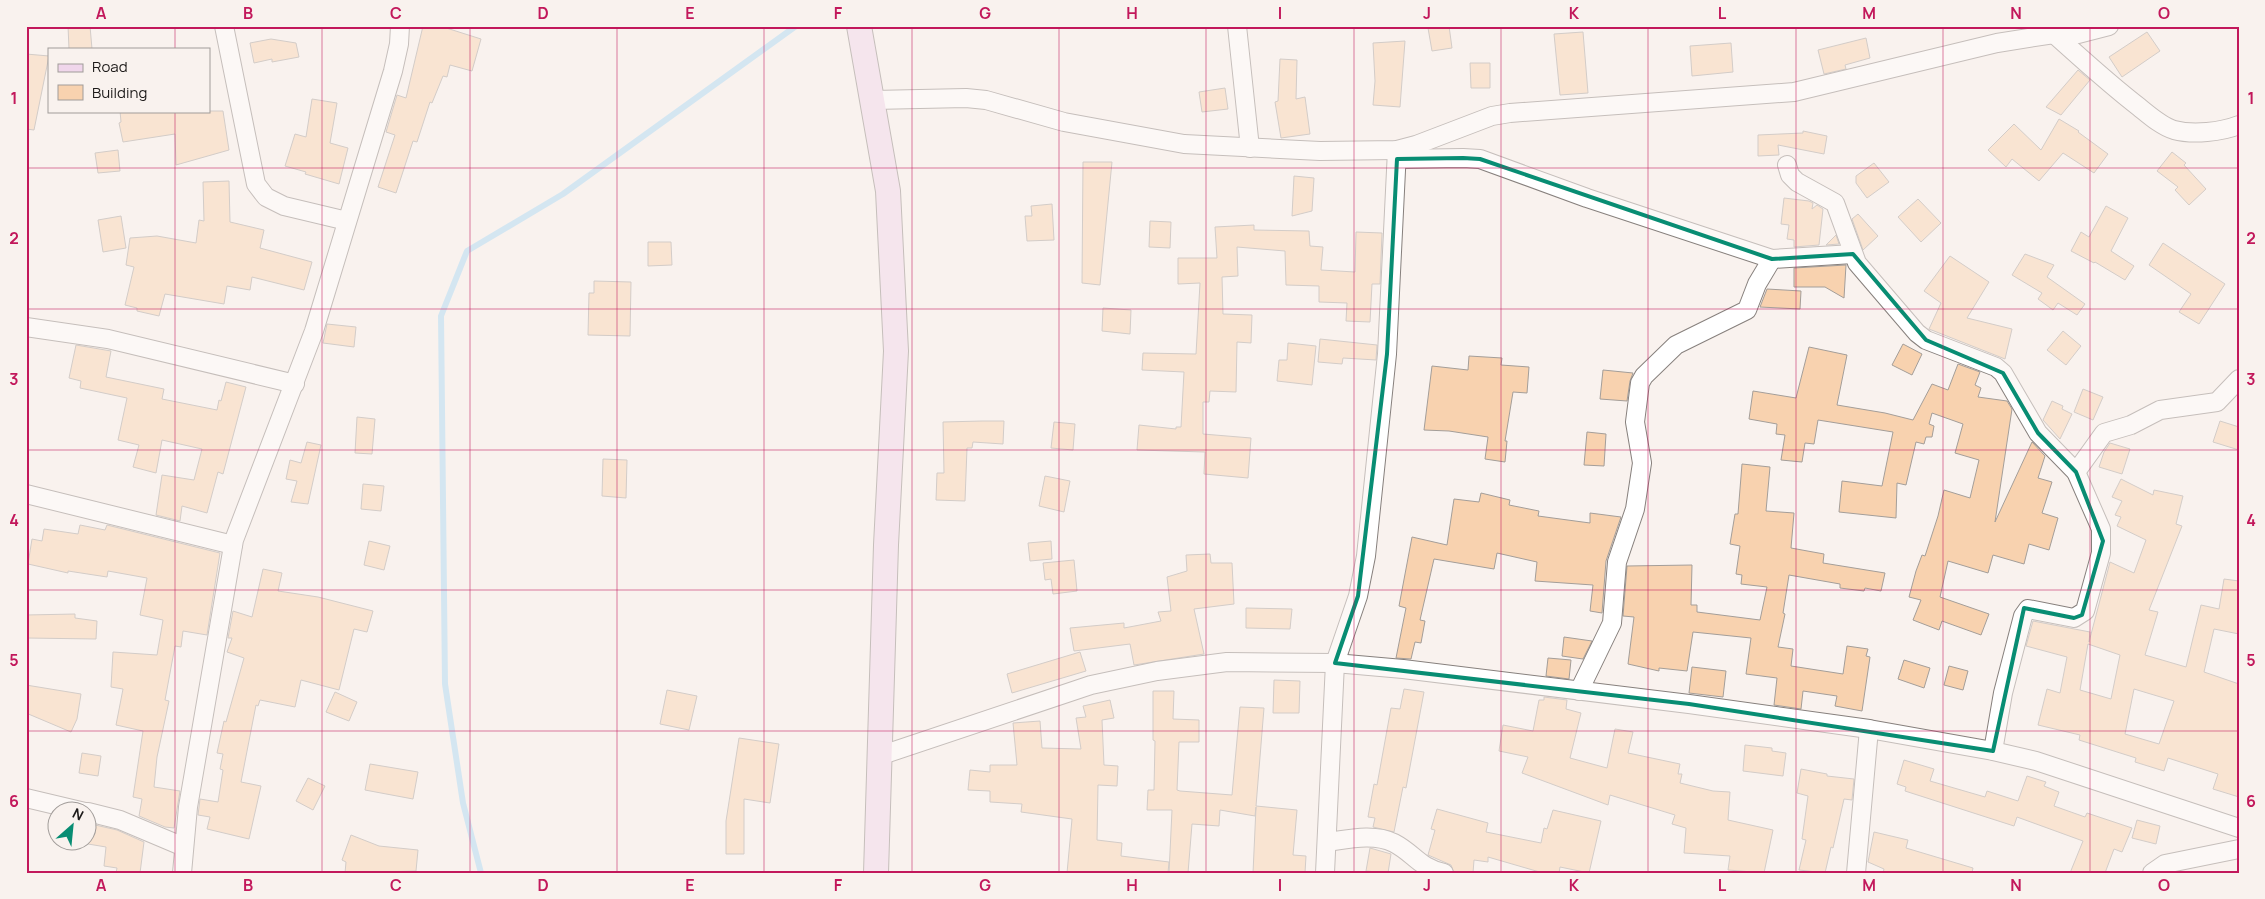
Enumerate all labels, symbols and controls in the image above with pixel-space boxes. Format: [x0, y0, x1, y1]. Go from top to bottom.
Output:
text: A [96, 2, 107, 24]
text: B [243, 2, 253, 24]
text: C [390, 2, 402, 24]
text: D [537, 2, 549, 24]
text: E [685, 2, 695, 24]
text: F [834, 2, 843, 24]
text: G [979, 2, 991, 24]
text: H [1126, 2, 1138, 24]
text: I [1278, 2, 1282, 24]
text: J [1423, 2, 1431, 24]
text: K [1569, 2, 1580, 24]
text: L [1718, 2, 1727, 24]
text: M [1862, 2, 1876, 24]
text: N [2010, 2, 2022, 24]
text: O [2158, 2, 2170, 24]
legend [48, 48, 210, 112]
text: Road [92, 56, 128, 77]
text: Building [92, 82, 147, 103]
text: 1 [10, 87, 18, 109]
text: 1 [2247, 87, 2255, 109]
text: 2 [9, 227, 19, 249]
text: 2 [2246, 227, 2256, 249]
text: 3 [9, 368, 19, 390]
text: 3 [2246, 368, 2256, 390]
text: 4 [9, 509, 19, 531]
text: 4 [2246, 509, 2256, 531]
text: 5 [9, 649, 19, 671]
text: 5 [2246, 649, 2256, 671]
text: 6 [9, 790, 19, 812]
text: 6 [2246, 790, 2256, 812]
north arrow [48, 802, 98, 852]
text: N [69, 803, 87, 825]
text: A [96, 874, 107, 896]
text: B [243, 874, 253, 896]
text: C [390, 874, 402, 896]
text: D [537, 874, 549, 896]
text: E [685, 874, 695, 896]
text: F [834, 874, 843, 896]
text: G [979, 874, 991, 896]
text: H [1126, 874, 1138, 896]
text: I [1278, 874, 1282, 896]
text: J [1423, 874, 1431, 896]
text: K [1569, 874, 1580, 896]
text: L [1718, 874, 1727, 896]
text: M [1862, 874, 1876, 896]
text: N [2010, 874, 2022, 896]
text: O [2158, 874, 2170, 896]

